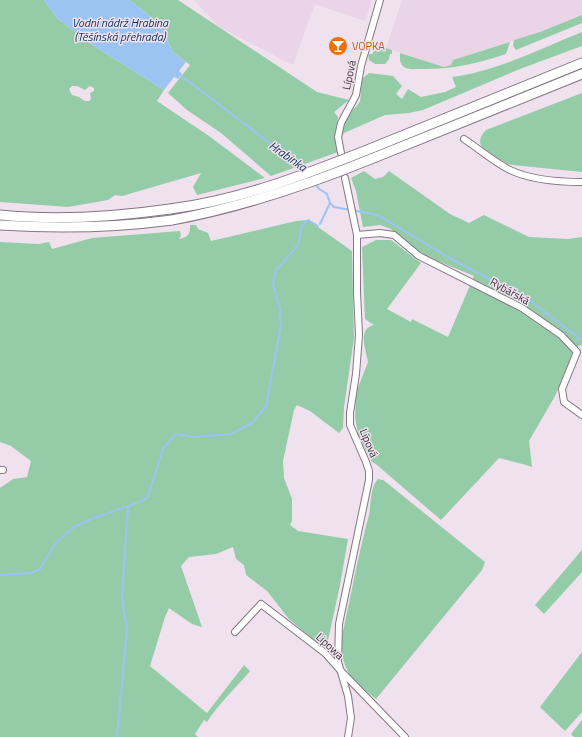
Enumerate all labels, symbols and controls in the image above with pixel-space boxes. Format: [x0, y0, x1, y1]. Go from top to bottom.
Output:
water label: Vodní nádrž Hrabina (Těšínská přehrada) [72, 13, 169, 46]
bar icon: VOPKA [327, 35, 349, 57]
place label: VOPKA [352, 38, 385, 54]
street label: Lípová [338, 58, 360, 91]
water label: Hrabinka [265, 136, 312, 177]
street label: Rybářská [487, 274, 533, 309]
street label: Lípová [356, 426, 382, 460]
street label: Lipowa [312, 629, 348, 663]

